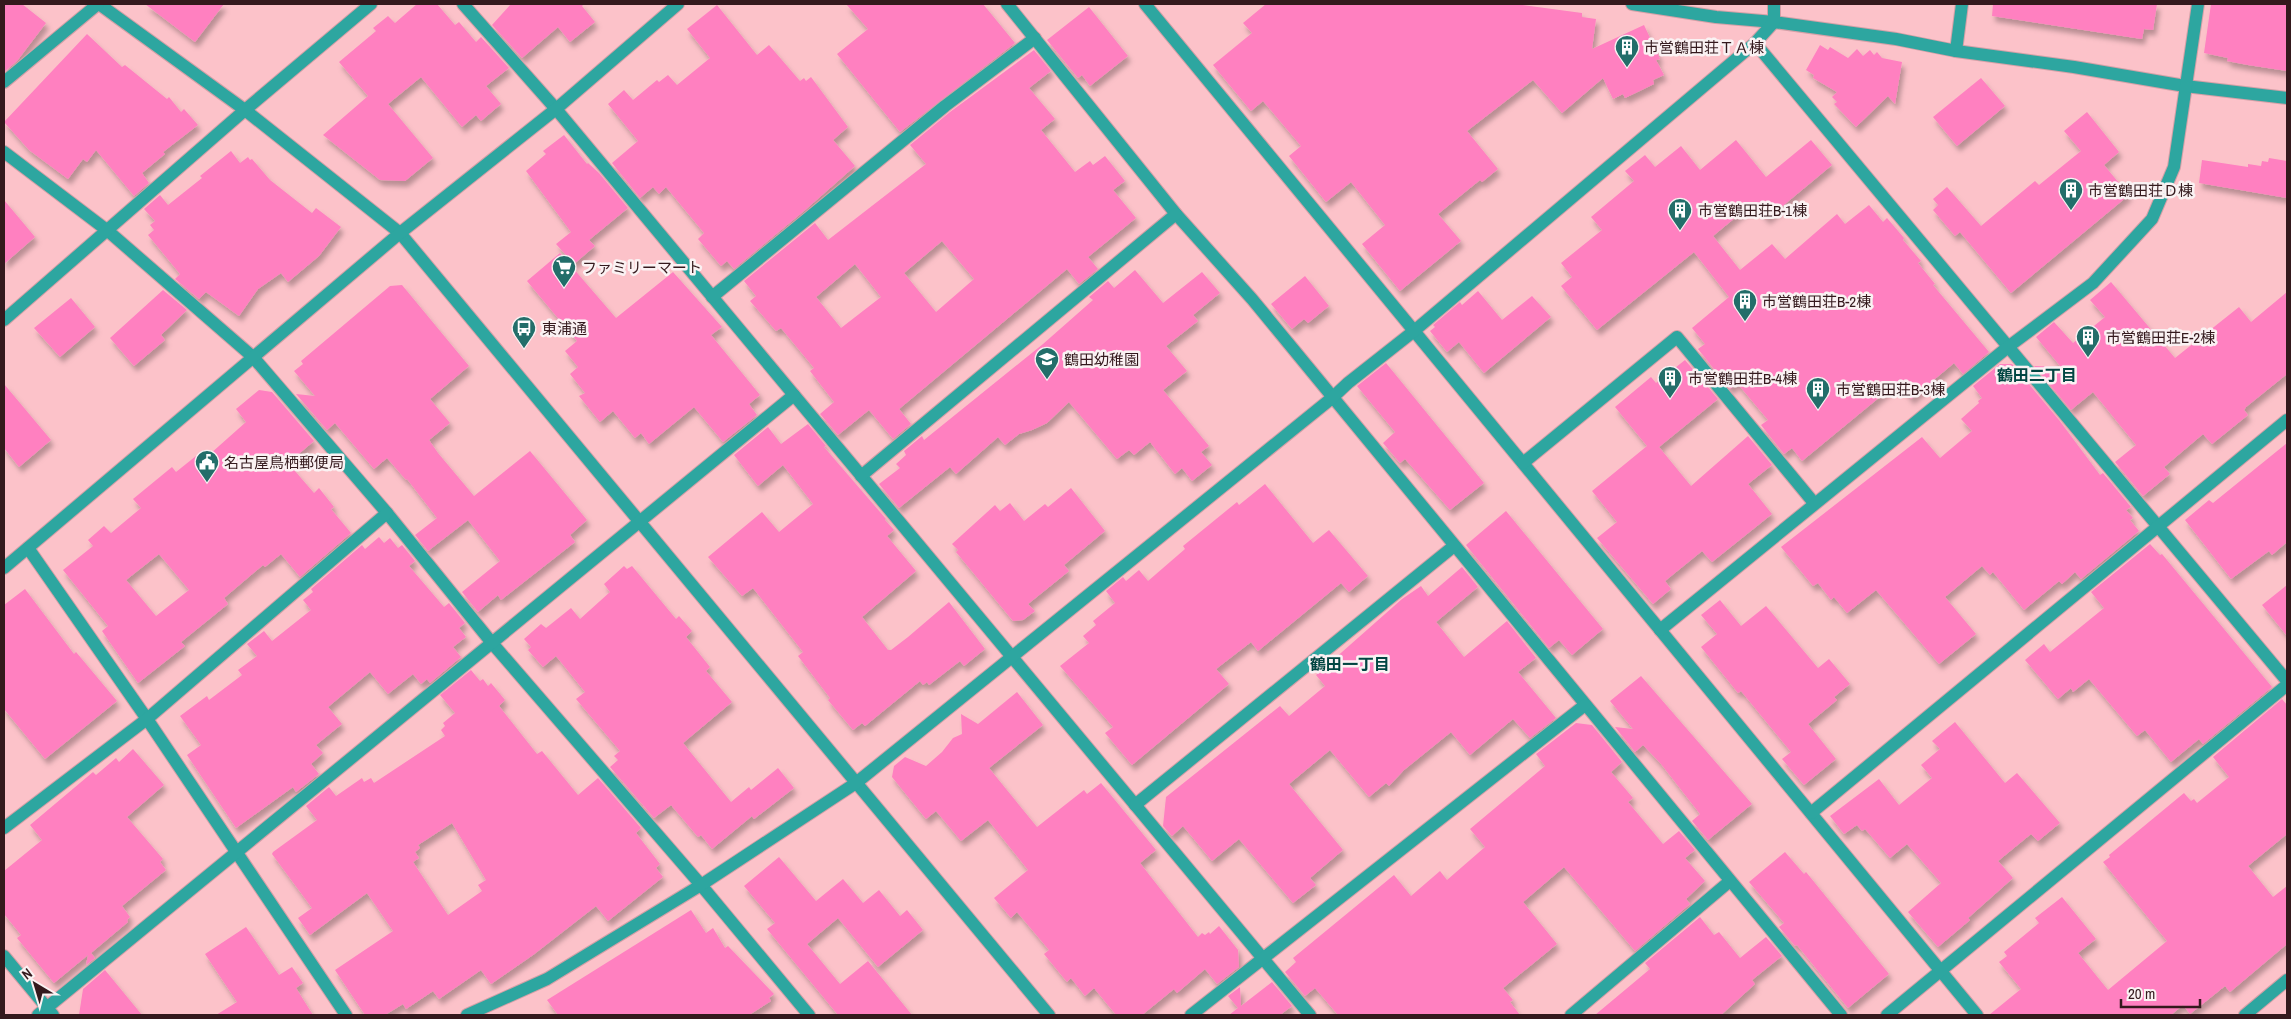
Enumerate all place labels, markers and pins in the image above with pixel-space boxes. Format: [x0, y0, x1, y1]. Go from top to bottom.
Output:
building icon: 市営鶴田荘ＴＡ棟 [1614, 34, 1640, 68]
place label: 市営鶴田荘ＴＡ棟 [1644, 37, 1764, 58]
building icon: 市営鶴田荘Ｄ棟 [2058, 177, 2084, 211]
place label: 市営鶴田荘Ｄ棟 [2088, 180, 2193, 201]
building icon: 市営鶴田荘B-1棟 [1667, 197, 1693, 231]
place label: 市営鶴田荘B-1棟 [1698, 200, 1807, 221]
supermarket icon: ファミリーマート [551, 254, 577, 288]
place label: ファミリーマート [582, 257, 702, 278]
building icon: 市営鶴田荘B-2棟 [1732, 288, 1758, 322]
place label: 市営鶴田荘B-2棟 [1762, 291, 1871, 312]
bus stop icon: 東浦通 [511, 315, 537, 349]
place label: 東浦通 [542, 318, 587, 339]
building icon: 市営鶴田荘E-2棟 [2075, 324, 2101, 358]
place label: 市営鶴田荘E-2棟 [2106, 327, 2215, 348]
school or university icon: 鶴田幼稚園 [1034, 346, 1060, 380]
place label: 鶴田幼稚園 [1064, 349, 1139, 370]
building icon: 市営鶴田荘B-4棟 [1657, 365, 1683, 399]
place label: 市営鶴田荘B-4棟 [1688, 368, 1797, 389]
building icon: 市営鶴田荘B-3棟 [1805, 376, 1831, 410]
place label: 市営鶴田荘B-3棟 [1836, 379, 1945, 400]
public building icon: 名古屋鳥栖郵便局 [194, 449, 220, 483]
place label: 名古屋鳥栖郵便局 [224, 452, 344, 473]

